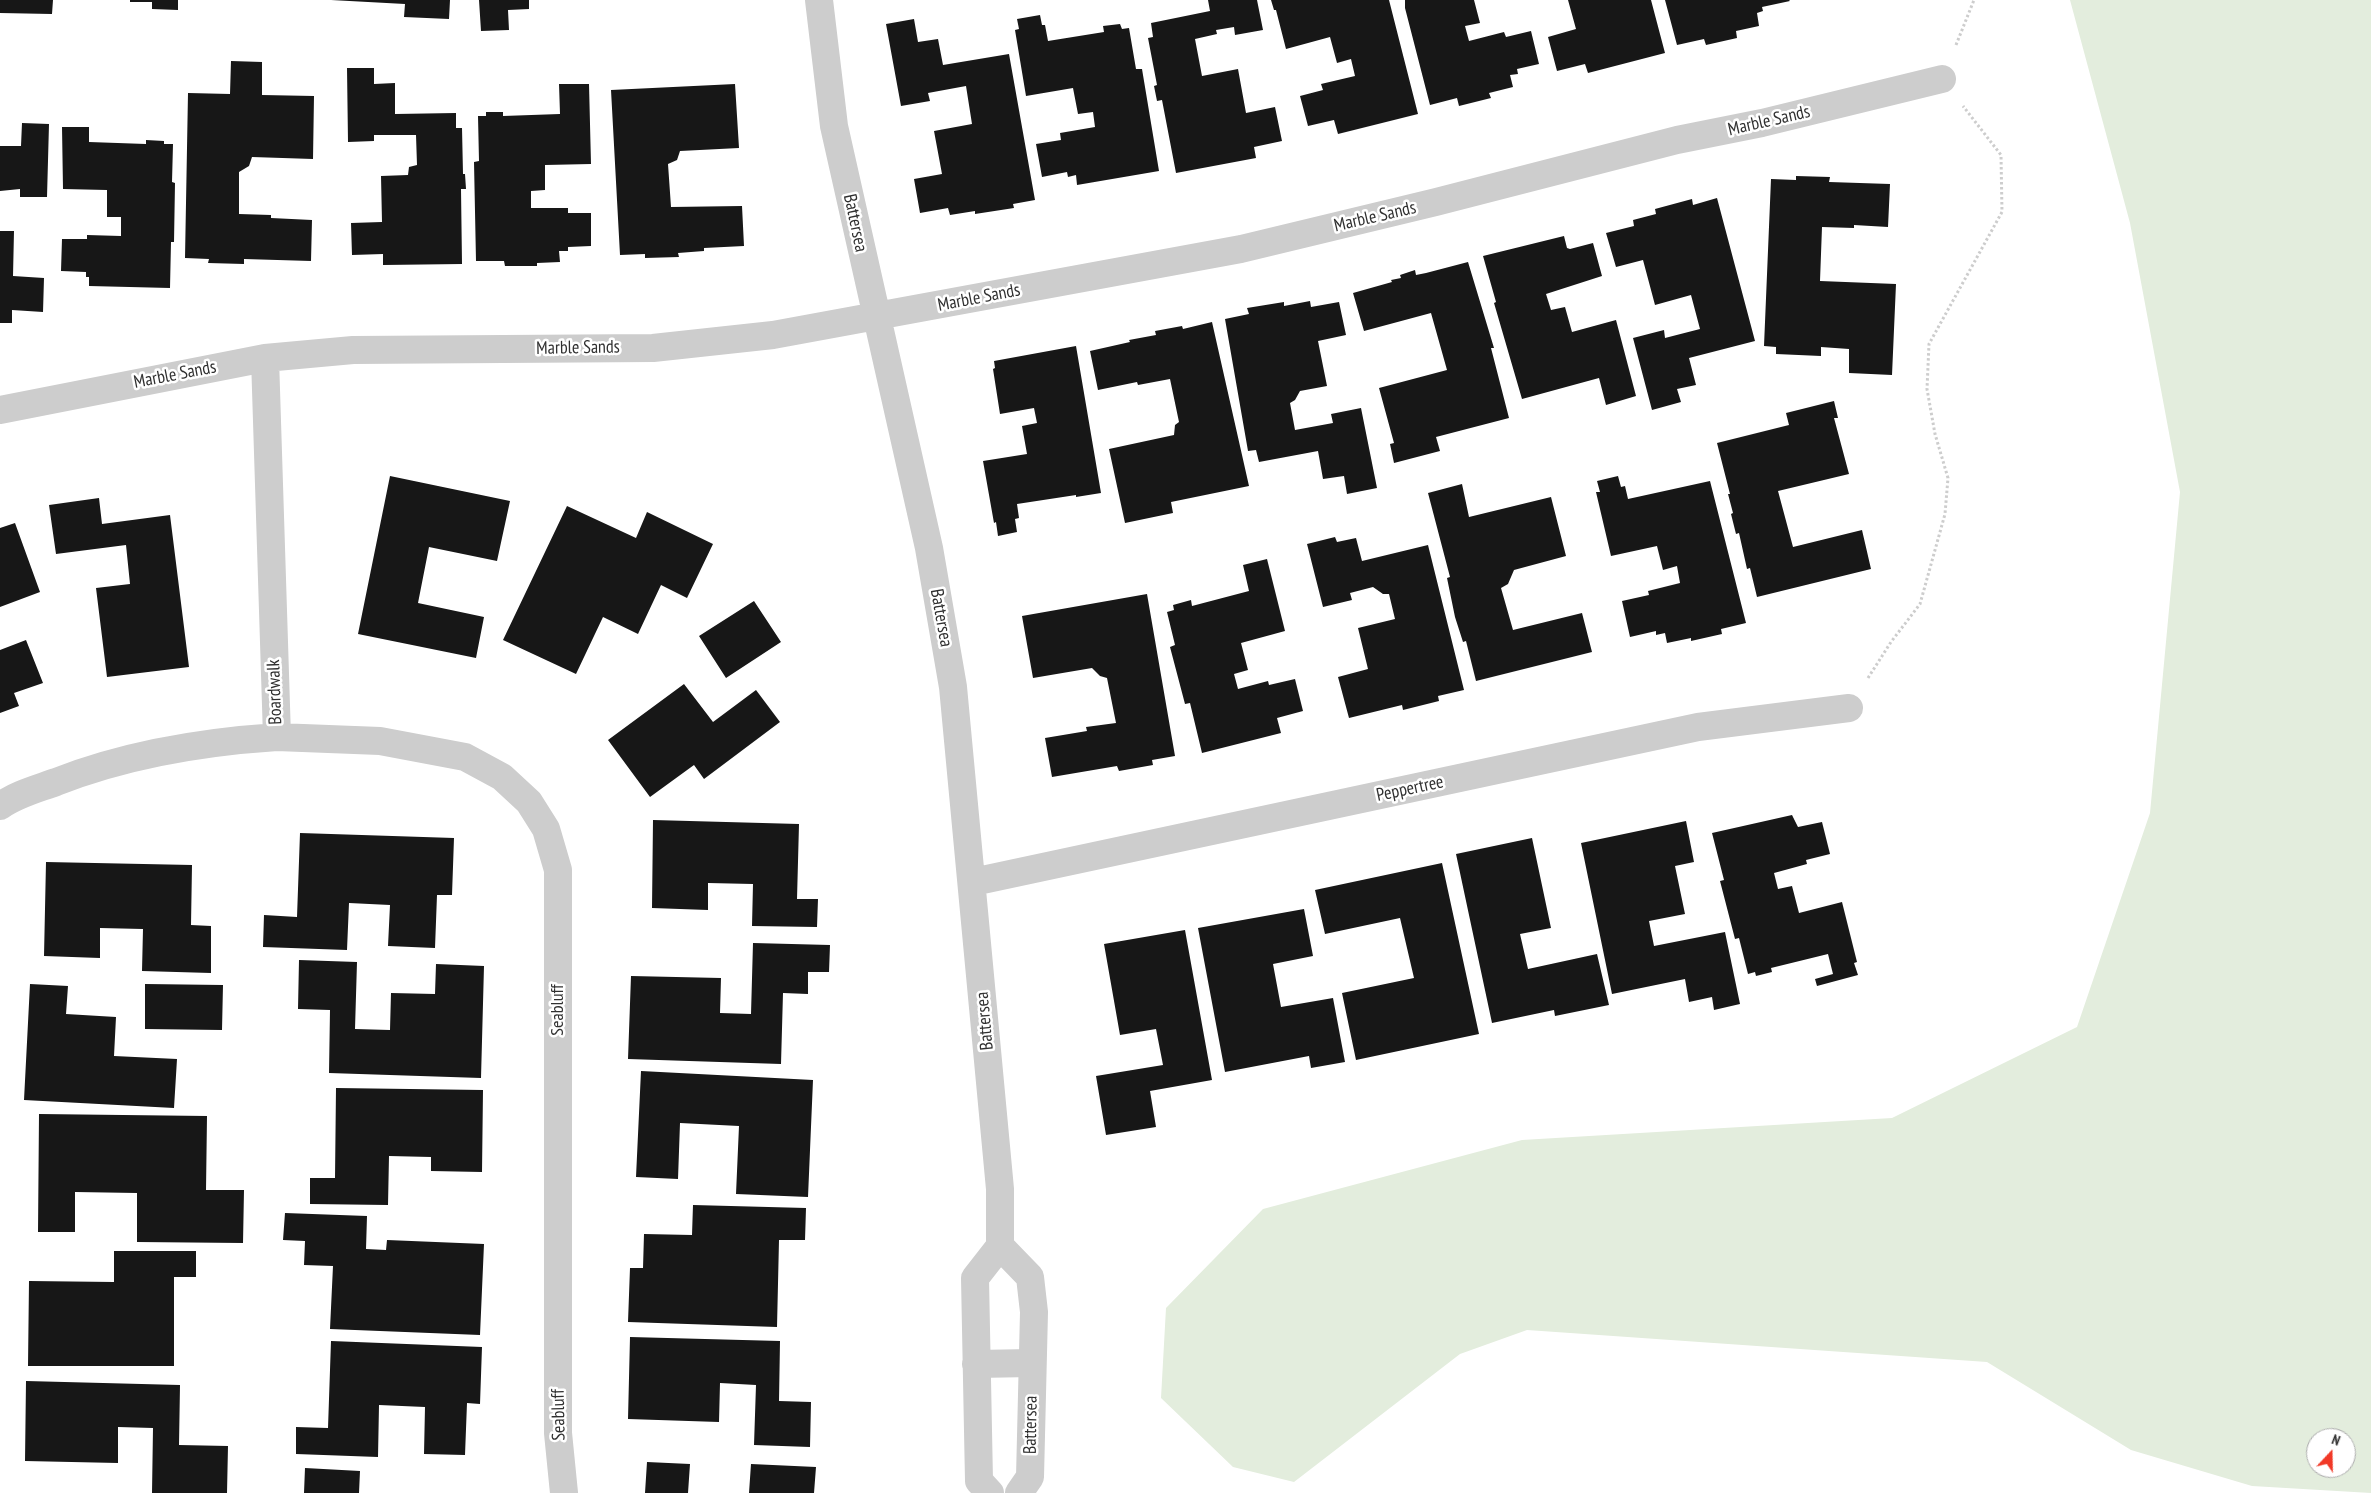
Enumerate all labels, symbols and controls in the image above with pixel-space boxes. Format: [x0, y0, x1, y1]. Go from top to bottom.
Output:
street label: Marble Sands [1726, 101, 1812, 141]
street label: Battersea [838, 192, 872, 254]
street label: Marble Sands [1332, 197, 1418, 237]
street label: Marble Sands [936, 279, 1022, 317]
street label: Marble Sands [536, 336, 620, 360]
street label: Marble Sands [132, 356, 218, 394]
street label: Battersea [925, 587, 957, 649]
street label: Boardwalk [263, 659, 287, 725]
street label: Peppertree [1374, 771, 1446, 807]
street label: Seabluff [547, 984, 569, 1036]
street label: Battersea [972, 991, 998, 1051]
street label: Seabluff [548, 1389, 570, 1441]
street label: Battersea [1020, 1396, 1042, 1454]
north arrow [2306, 1428, 2356, 1478]
text: N [2329, 1430, 2343, 1450]

